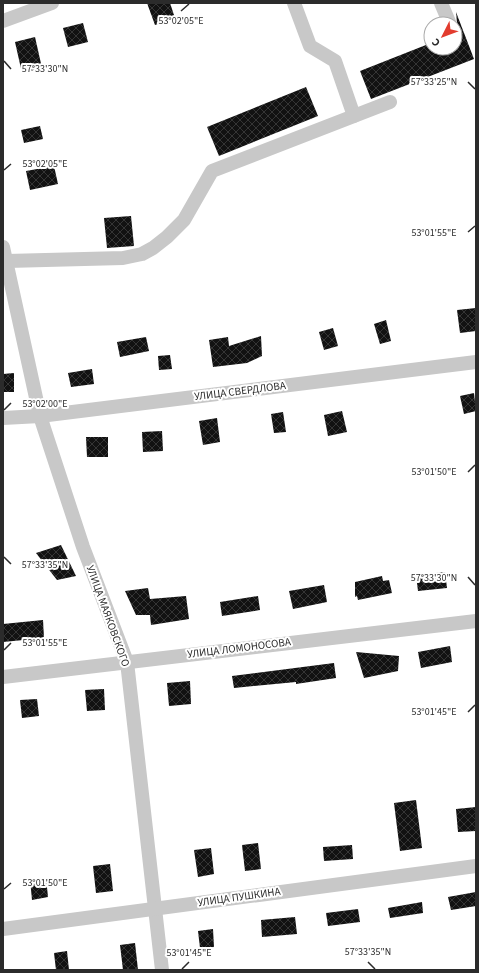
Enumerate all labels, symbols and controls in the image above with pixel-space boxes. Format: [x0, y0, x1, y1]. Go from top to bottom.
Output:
text: 53°02'05"E [158, 14, 204, 28]
north arrow [423, 16, 463, 56]
text: С [428, 35, 444, 50]
text: 57°33'30"N [22, 62, 68, 76]
text: 57°33'25"N [411, 75, 457, 89]
text: 53°02'05"E [22, 157, 68, 171]
text: 53°01'55"E [411, 226, 457, 240]
street label: УЛИЦА СВЕРДЛОВА [193, 378, 287, 404]
text: 53°02'00"E [22, 397, 68, 411]
text: 53°01'50"E [411, 465, 457, 479]
text: 57°33'35"N [22, 558, 68, 572]
street label: УЛИЦА МАЯКОВСКОГО [83, 563, 133, 669]
text: 57°33'30"N [411, 571, 457, 585]
street label: УЛИЦА ЛОМОНОСОВА [186, 634, 292, 662]
text: 53°01'55"E [22, 636, 68, 650]
text: 53°01'45"E [411, 705, 457, 719]
text: 53°01'50"E [22, 876, 68, 890]
street label: УЛИЦА ПУШКИНА [197, 884, 281, 910]
text: 57°33'35"N [345, 945, 391, 959]
text: 53°01'45"E [166, 946, 212, 960]

